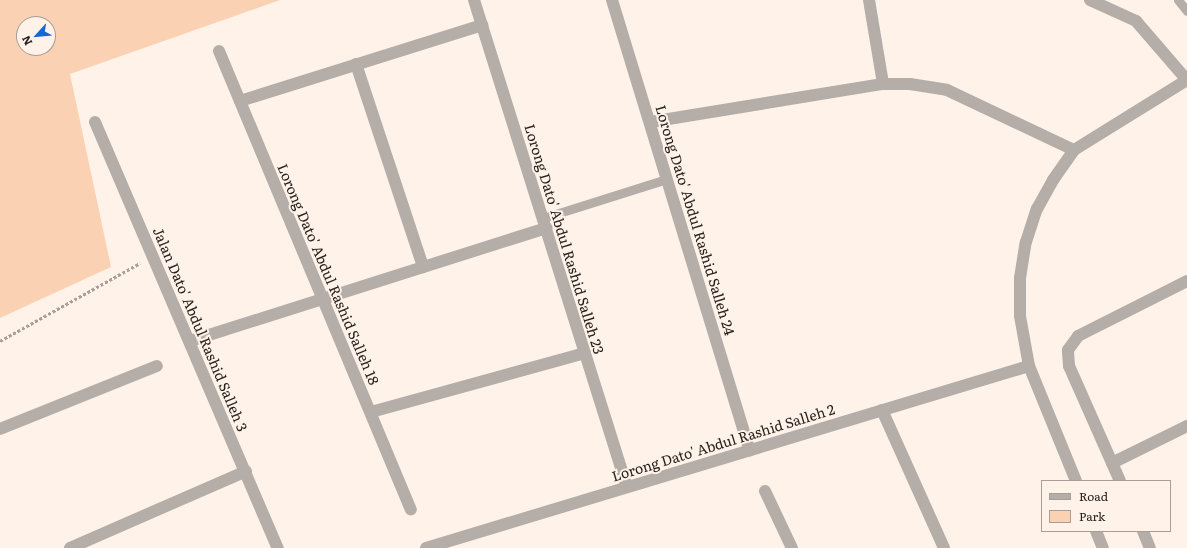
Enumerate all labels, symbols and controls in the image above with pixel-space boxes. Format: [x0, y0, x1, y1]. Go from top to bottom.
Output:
north arrow [16, 16, 56, 56]
text: N [17, 33, 35, 49]
street label: Lorong Dato' Abdul Rashid Salleh 24 [653, 103, 739, 337]
street label: Lorong Dato' Abdul Rashid Salleh 23 [522, 122, 608, 356]
street label: Lorong Dato' Abdul Rashid Salleh 18 [275, 161, 383, 387]
street label: Jalan Dato' Abdul Rashid Salleh 3 [150, 224, 252, 434]
street label: Lorong Dato' Abdul Rashid Salleh 2 [610, 400, 836, 484]
legend [1041, 480, 1171, 532]
text: Road [1079, 487, 1108, 505]
text: Park [1079, 507, 1105, 525]

